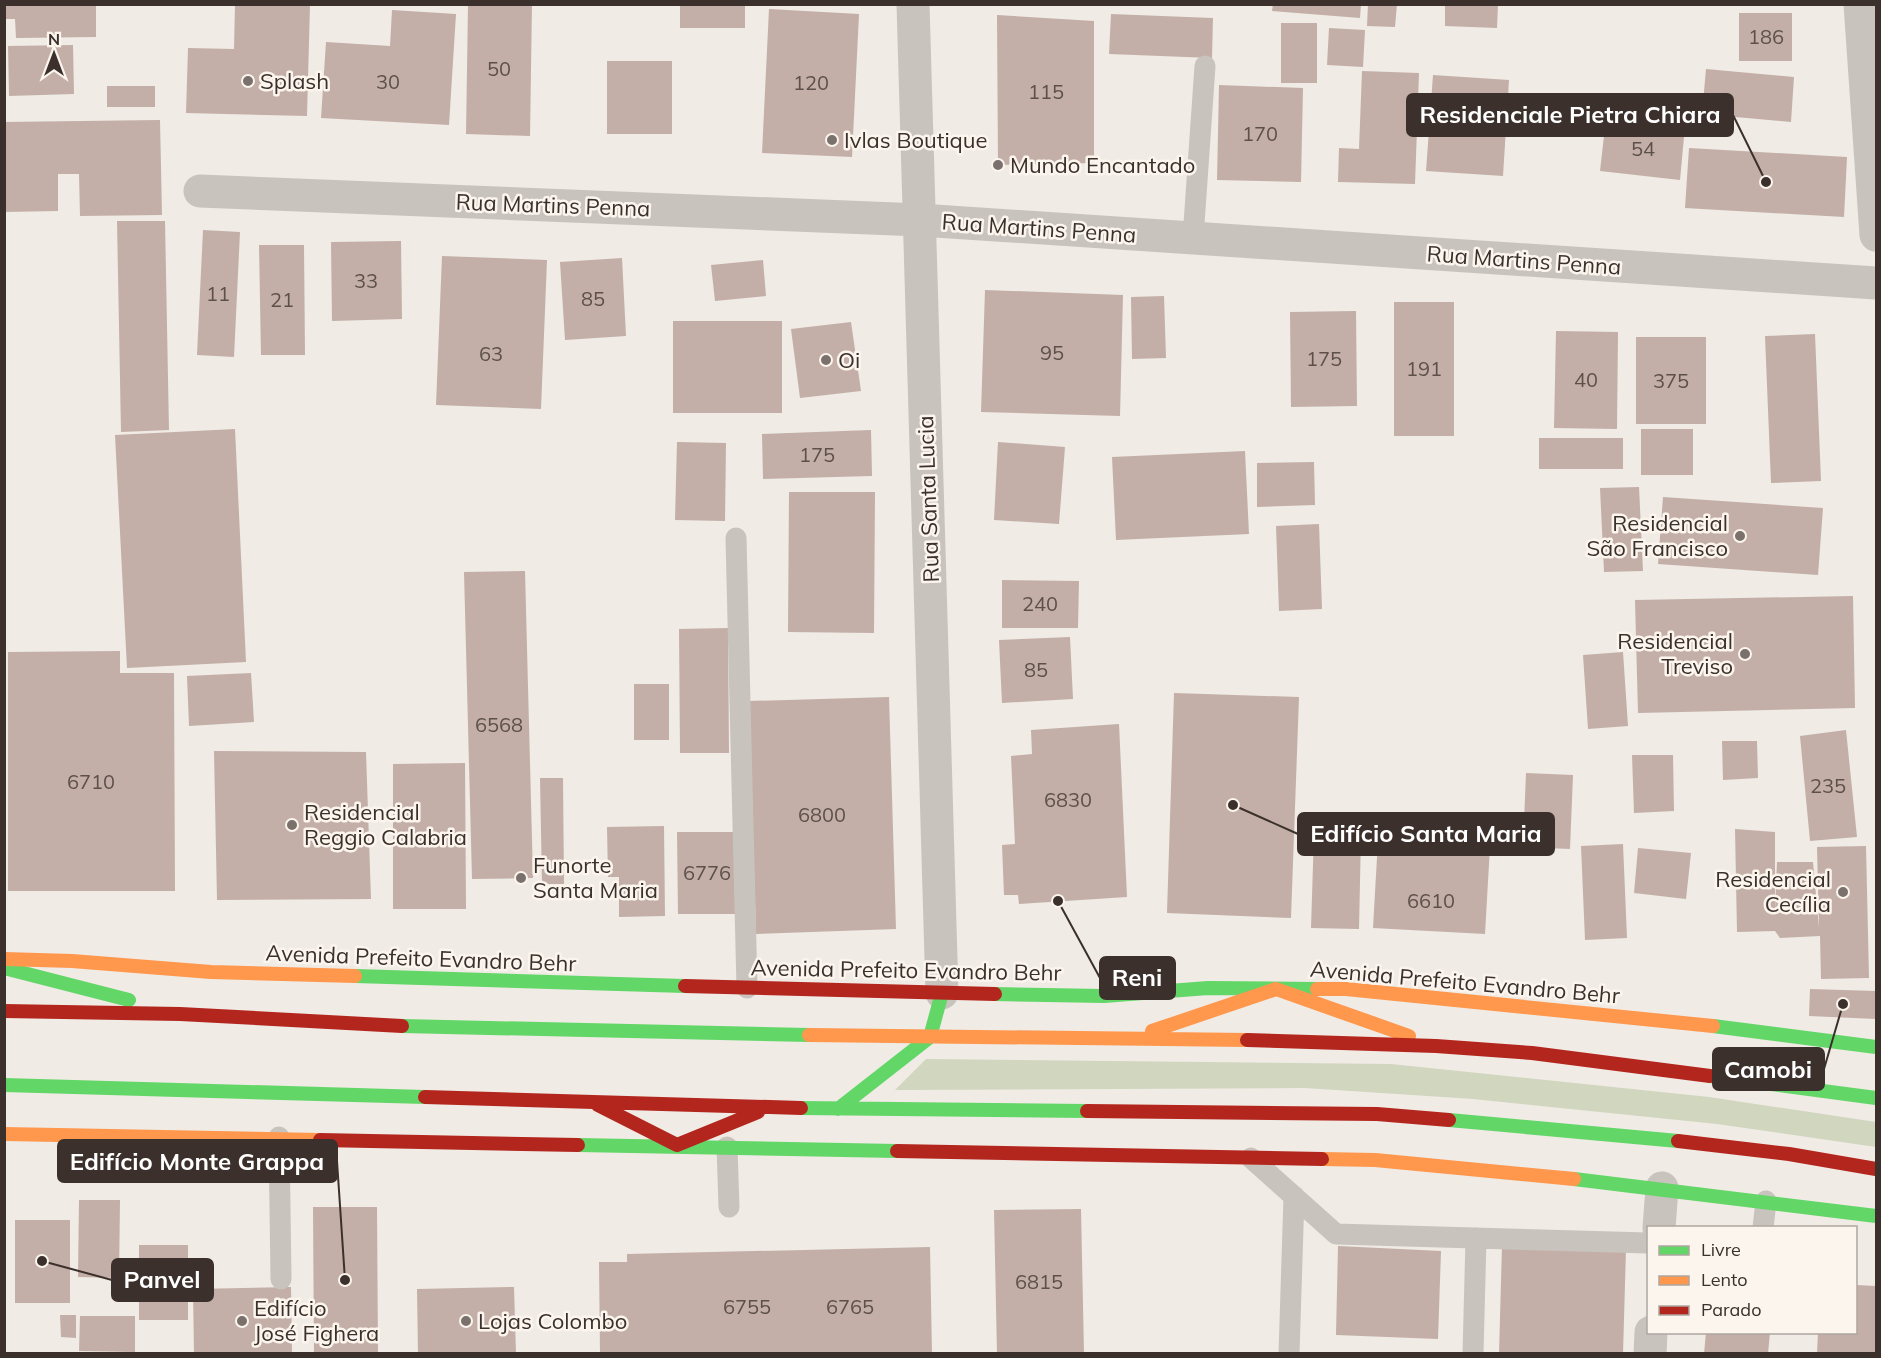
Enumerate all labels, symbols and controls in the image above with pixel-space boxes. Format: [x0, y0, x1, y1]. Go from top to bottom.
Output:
north arrow [24, 24, 84, 84]
house number: 186 [1748, 24, 1784, 49]
text: N [48, 29, 60, 49]
house number: 50 [487, 56, 511, 81]
place label: Splash [260, 67, 329, 95]
house number: 30 [376, 69, 400, 94]
house number: 120 [793, 70, 829, 95]
marker: Splash [241, 74, 255, 88]
house number: 115 [1028, 79, 1064, 104]
callout: Residenciale Pietra Chiara [1407, 94, 1733, 136]
text: Residenciale Pietra Chiara [1419, 99, 1721, 129]
house number: 170 [1242, 121, 1278, 146]
place label: Ivlas Boutique [844, 126, 988, 154]
marker: Ivlas Boutique [825, 133, 839, 147]
house number: 54 [1631, 136, 1655, 161]
place label: Mundo Encantado [1010, 151, 1195, 179]
marker: Mundo Encantado [991, 158, 1005, 172]
street label: Rua Martins Penna [455, 188, 651, 222]
street label: Rua Martins Penna [941, 207, 1137, 249]
street label: Rua Martins Penna [1426, 239, 1622, 281]
house number: 33 [354, 268, 378, 293]
house number: 11 [206, 281, 230, 306]
house number: 85 [581, 286, 605, 311]
house number: 21 [270, 287, 294, 312]
house number: 95 [1040, 340, 1064, 365]
house number: 63 [479, 341, 503, 366]
place label: Oi [838, 346, 860, 374]
house number: 175 [1306, 346, 1342, 371]
marker: Oi [819, 353, 833, 367]
house number: 191 [1406, 356, 1442, 381]
house number: 40 [1574, 367, 1598, 392]
house number: 375 [1653, 368, 1689, 393]
street label: Rua Santa Lucia [911, 415, 945, 583]
house number: 175 [799, 442, 835, 467]
place label: Residencial São Francisco [1586, 509, 1728, 562]
marker: Residencial São Francisco [1733, 529, 1747, 543]
house number: 240 [1022, 591, 1058, 616]
place label: Residencial Treviso [1617, 627, 1733, 680]
marker: Residencial Treviso [1738, 647, 1752, 661]
house number: 85 [1024, 657, 1048, 682]
house number: 6568 [475, 712, 523, 737]
house number: 6710 [67, 769, 115, 794]
house number: 235 [1810, 773, 1846, 798]
house number: 6830 [1044, 787, 1092, 812]
place label: Residencial Reggio Calabria [304, 798, 467, 851]
house number: 6800 [798, 802, 846, 827]
callout: Edifício Santa Maria [1298, 813, 1554, 855]
marker: Residencial Reggio Calabria [285, 818, 299, 832]
text: Edifício Santa Maria [1310, 818, 1542, 848]
place label: Funorte Santa Maria [533, 851, 658, 904]
house number: 6776 [683, 860, 731, 885]
place label: Residencial Cecília [1715, 865, 1831, 918]
marker: Funorte Santa Maria [514, 871, 528, 885]
marker: Residencial Cecília [1836, 885, 1850, 899]
house number: 6610 [1407, 888, 1455, 913]
street label: Avenida Prefeito Evandro Behr [265, 939, 577, 977]
street label: Avenida Prefeito Evandro Behr [750, 953, 1062, 987]
street label: Avenida Prefeito Evandro Behr [1309, 955, 1621, 1009]
callout: Reni [1100, 957, 1175, 999]
text: Reni [1112, 962, 1162, 992]
callout: Camobi [1713, 1048, 1824, 1090]
text: Camobi [1724, 1054, 1812, 1084]
callout: Edifício Monte Grappa [58, 1140, 337, 1182]
text: Edifício Monte Grappa [70, 1146, 324, 1176]
legend [1647, 1226, 1857, 1334]
text: Livre [1701, 1238, 1741, 1261]
callout: Panvel [112, 1259, 213, 1301]
text: Panvel [124, 1264, 200, 1294]
text: Lento [1701, 1268, 1748, 1291]
house number: 6815 [1015, 1269, 1063, 1294]
place label: Edifício José Fighera [254, 1294, 379, 1347]
house number: 6755 [723, 1294, 771, 1319]
house number: 6765 [826, 1294, 874, 1319]
text: Parado [1701, 1298, 1761, 1321]
place label: Lojas Colombo [478, 1307, 627, 1335]
marker: Edifício José Fighera [235, 1314, 249, 1328]
marker: Lojas Colombo [459, 1314, 473, 1328]

